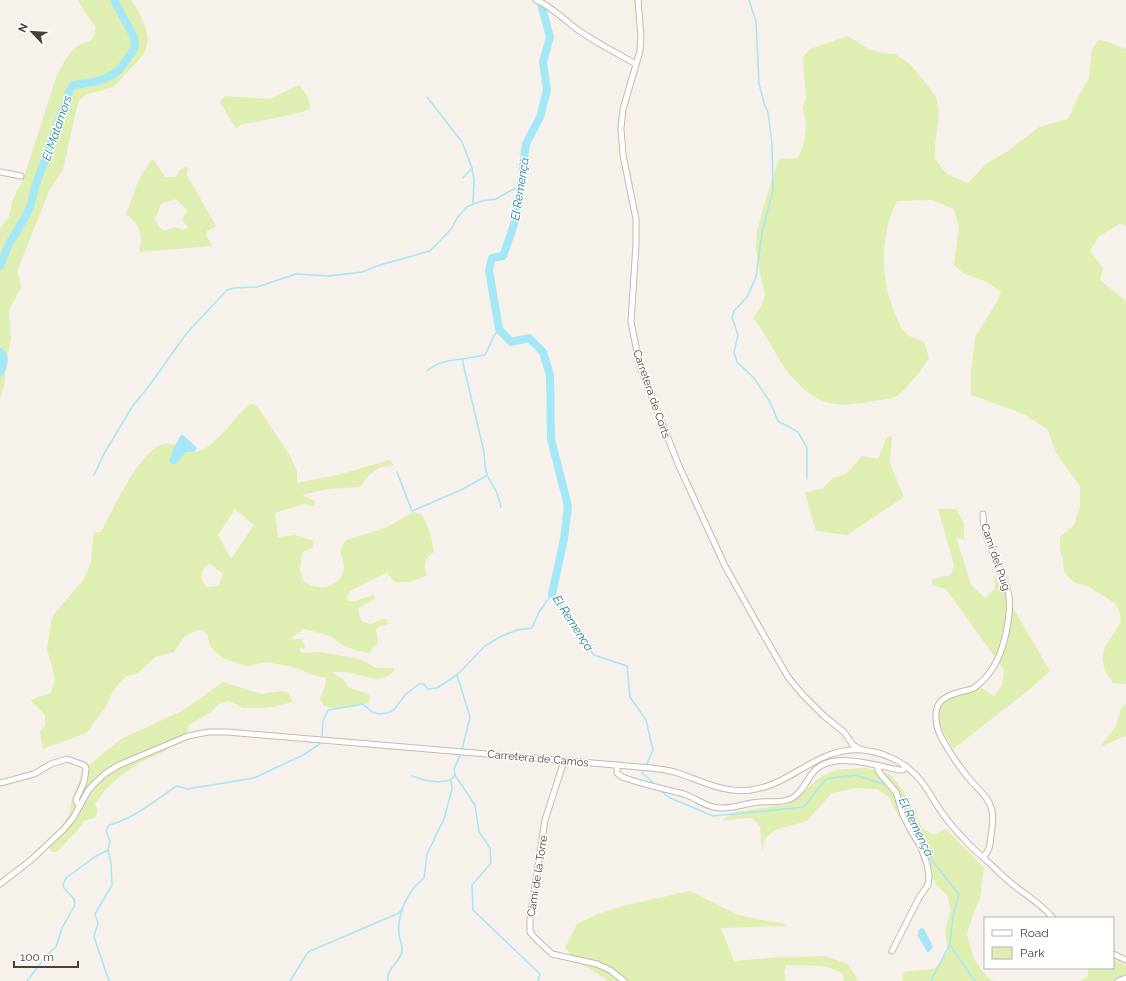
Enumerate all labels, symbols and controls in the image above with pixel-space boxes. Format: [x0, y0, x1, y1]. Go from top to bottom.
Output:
north arrow [12, 12, 52, 52]
text: N [16, 21, 31, 35]
water label: El Matamors [39, 93, 75, 162]
water label: El Remençà [508, 156, 532, 222]
street label: Carretera de Corts [630, 348, 673, 440]
street label: Camí del Puig [978, 522, 1013, 592]
water label: El Remençà [550, 592, 596, 654]
street label: Carretera de Camós [487, 748, 589, 769]
water label: El Remençà [896, 795, 936, 859]
street label: Camí de la Torre [525, 834, 550, 918]
legend [984, 917, 1114, 969]
text: Road [1020, 926, 1049, 940]
scale bar [14, 943, 78, 969]
text: Park [1020, 946, 1045, 960]
text: 100 m [20, 950, 54, 964]

